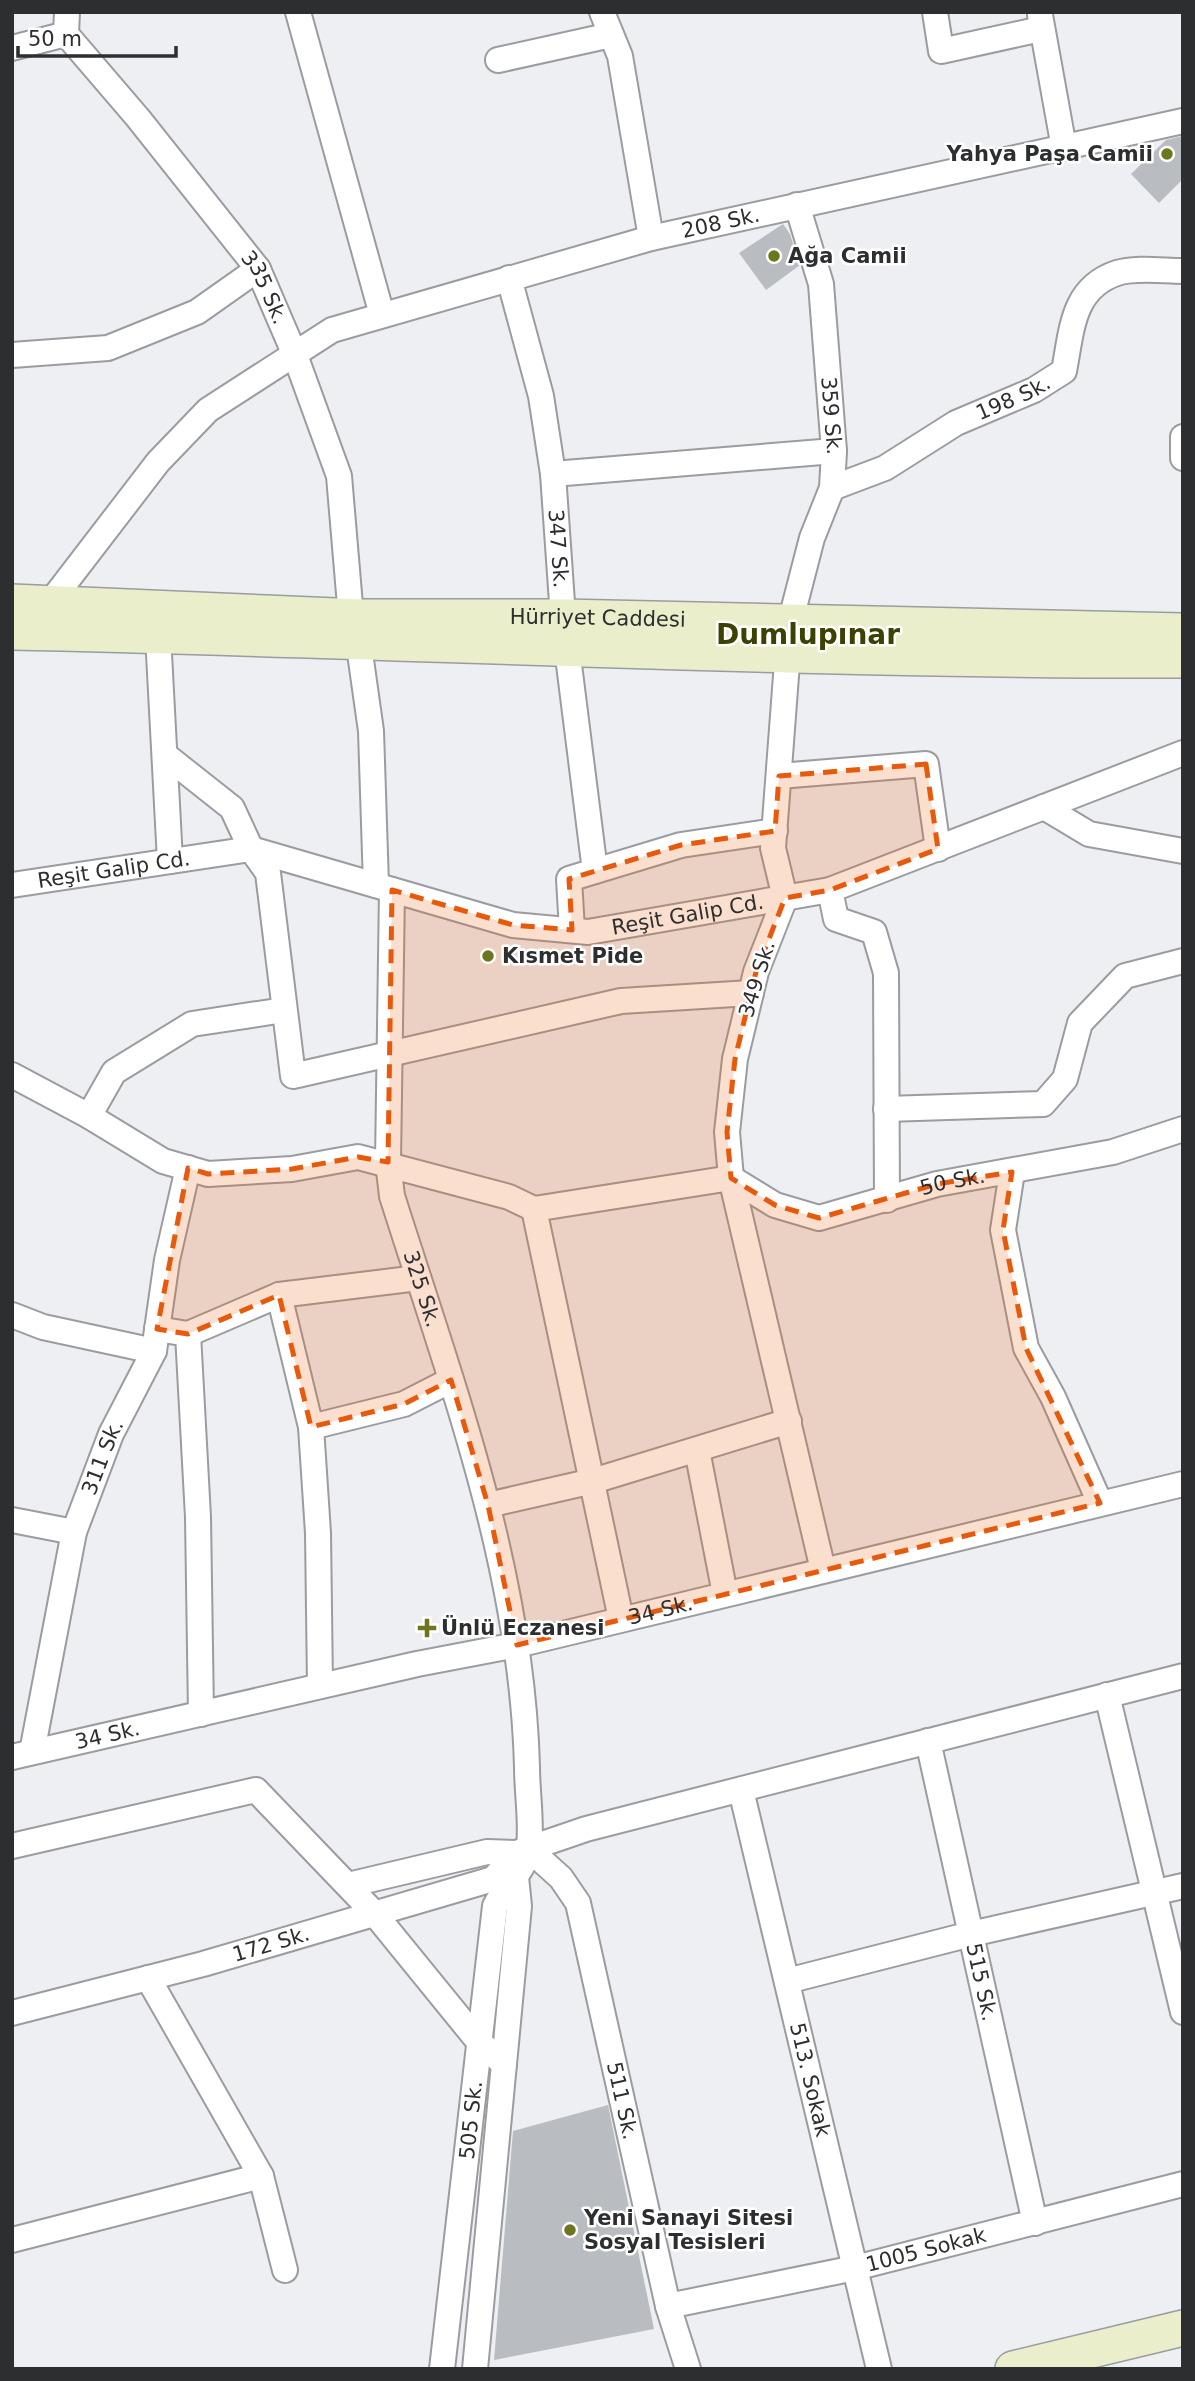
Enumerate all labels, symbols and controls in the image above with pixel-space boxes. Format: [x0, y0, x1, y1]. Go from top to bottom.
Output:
scale bar [18, 14, 175, 58]
text: 50 m [28, 27, 82, 51]
place label: Yahya Paşa Camii [946, 142, 1153, 166]
marker: Yahya Paşa Camii [1159, 146, 1175, 162]
street label: 208 Sk. [679, 202, 762, 243]
place label: Ağa Camii [788, 244, 907, 268]
street label: 335 Sk. [236, 246, 292, 328]
marker: Ağa Camii [766, 248, 782, 264]
street label: 198 Sk. [972, 371, 1055, 425]
street label: 359 Sk. [816, 376, 846, 456]
street label: 347 Sk. [543, 508, 573, 589]
street label: Hürriyet Caddesi [510, 605, 686, 632]
district label: Dumlupınar [716, 618, 900, 651]
street label: Reşit Galip Cd. [36, 846, 192, 893]
street label: Reşit Galip Cd. [610, 890, 766, 940]
street label: 349 Sk. [734, 938, 780, 1020]
place label: Kısmet Pide [502, 944, 643, 968]
marker: Kısmet Pide [480, 948, 496, 964]
street label: 50 Sk. [917, 1164, 987, 1200]
street label: 325 Sk. [398, 1248, 446, 1330]
street label: 311 Sk. [77, 1415, 128, 1498]
street label: 34 Sk. [626, 1591, 695, 1630]
place label: Ünlü Eczanesi [441, 1615, 605, 1640]
marker: Ünlü Eczanesi [419, 1620, 435, 1636]
street label: 34 Sk. [73, 1716, 142, 1754]
street label: 172 Sk. [230, 1921, 312, 1967]
street label: 515 Sk. [961, 1941, 1002, 2023]
street label: 513. Sokak [785, 2020, 835, 2140]
street label: 511 Sk. [602, 2060, 642, 2142]
street label: 505 Sk. [455, 2079, 487, 2161]
place label: Yeni Sanayi Sitesi Sosyal Tesisleri [583, 2206, 793, 2254]
marker: Yeni Sanayi Sitesi Sosyal Tesisleri [562, 2222, 578, 2238]
street label: 1005 Sokak [863, 2223, 989, 2277]

